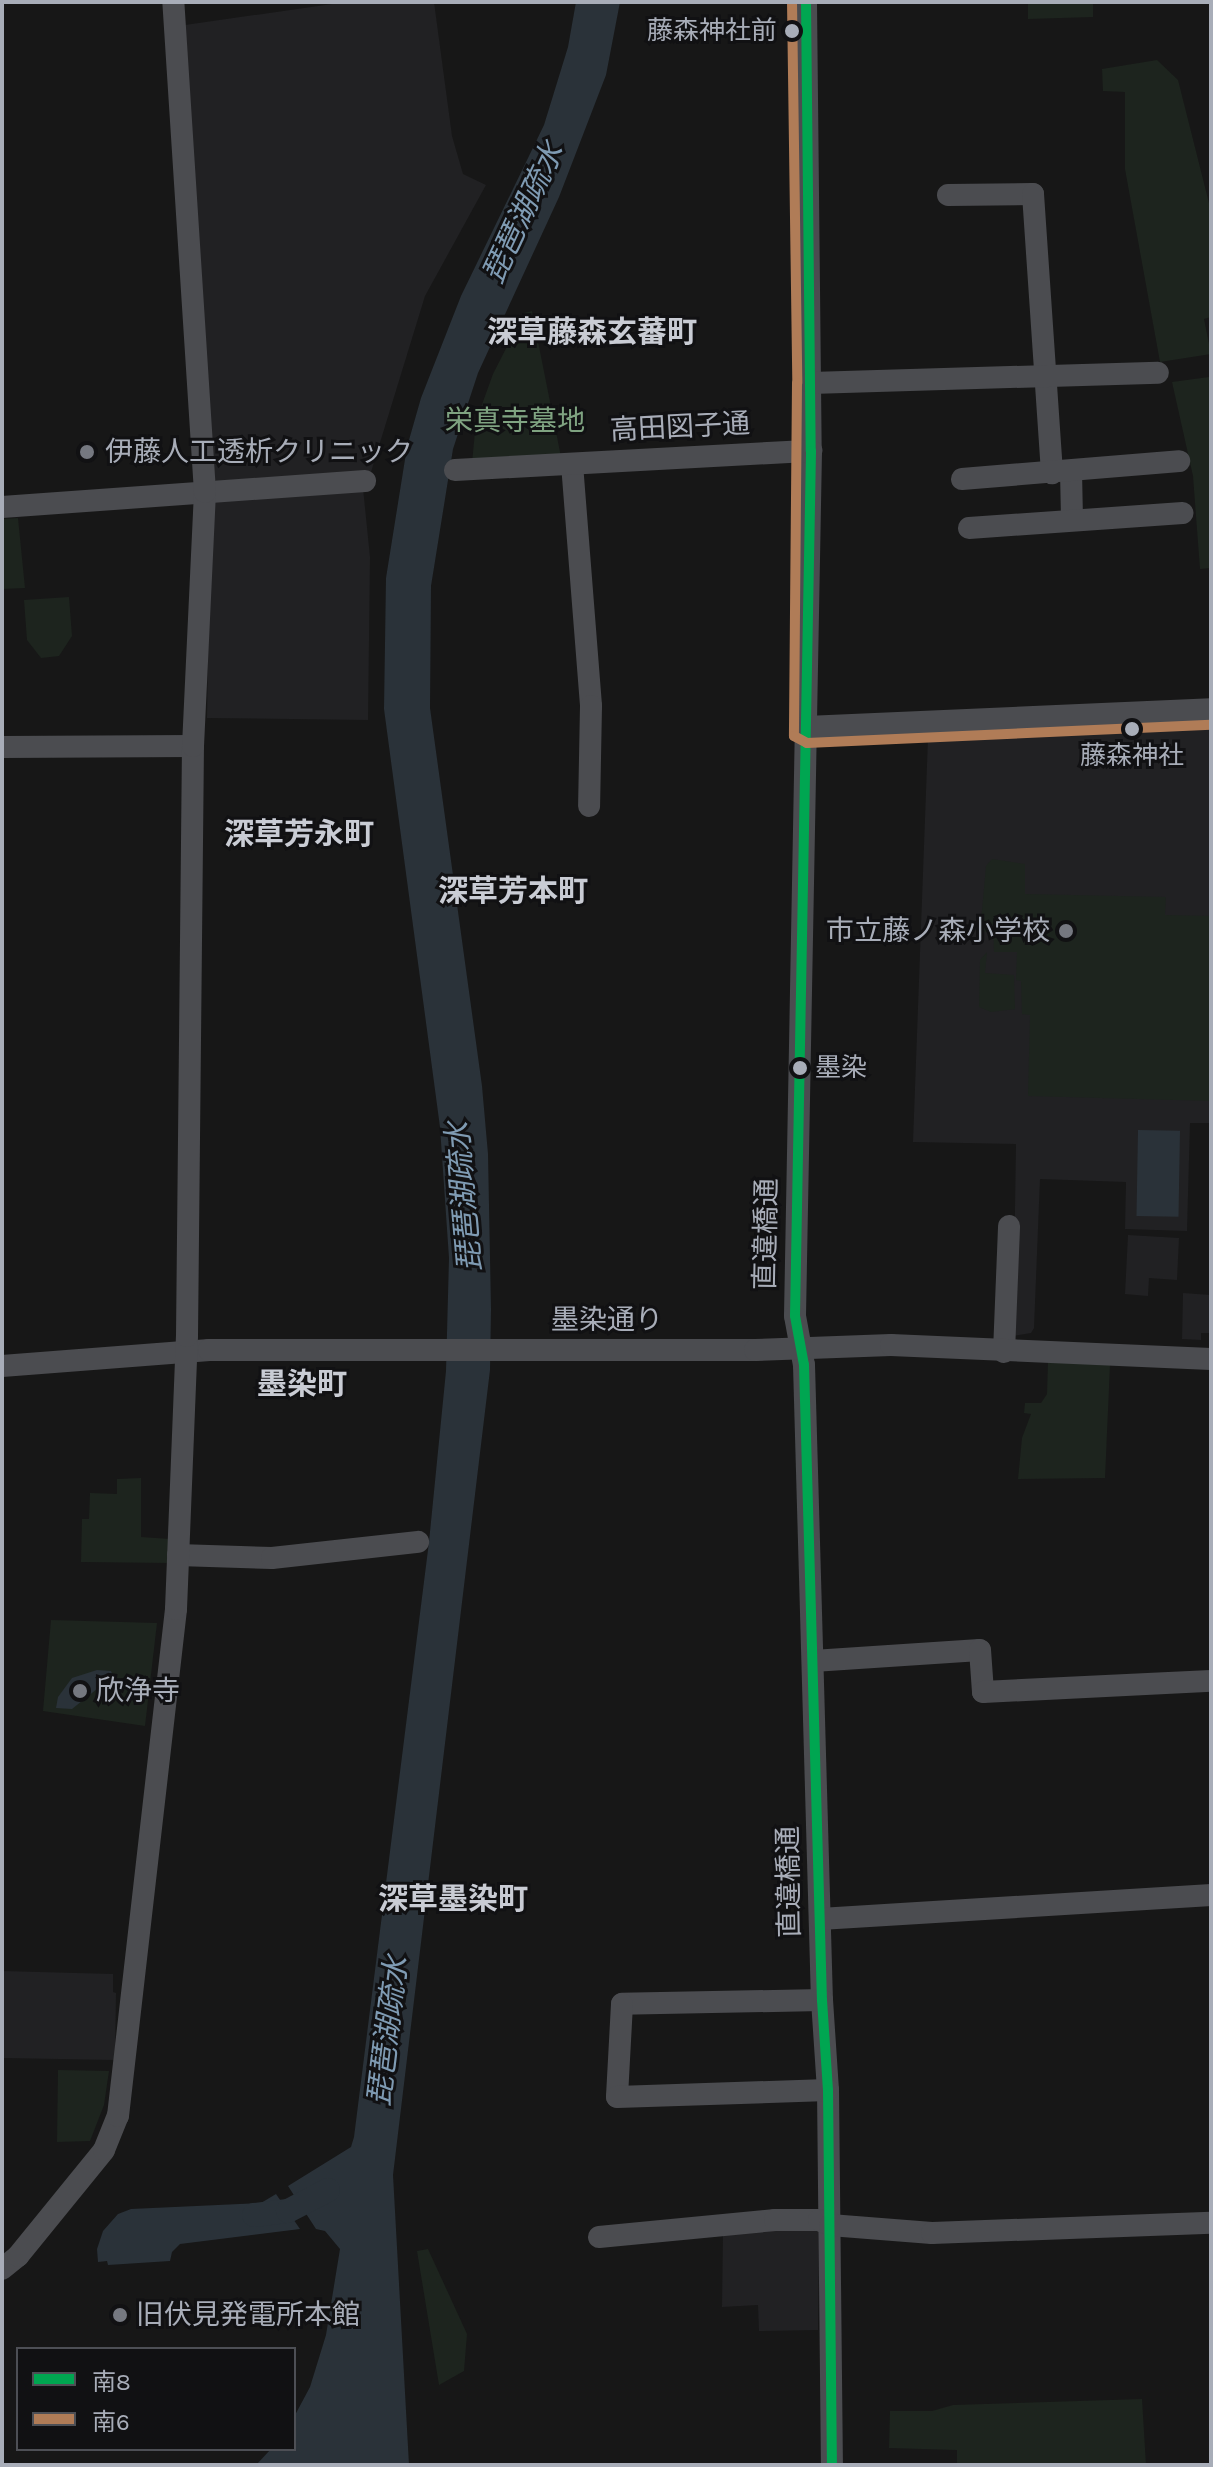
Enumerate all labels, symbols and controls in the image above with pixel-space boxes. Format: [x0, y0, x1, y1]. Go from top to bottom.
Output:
place label: 藤森神社前 [647, 15, 777, 47]
marker: 藤森神社前 [784, 23, 800, 39]
water label: 琵琶湖疏水 [475, 137, 571, 289]
district label: 深草藤森玄蕃町 [487, 314, 697, 350]
park label: 栄真寺墓地 [445, 404, 585, 438]
street label: 高田図子通 [609, 407, 751, 447]
place label: 伊藤人工透析クリニック [105, 435, 413, 469]
marker: 伊藤人工透析クリニック [76, 441, 98, 463]
marker: 藤森神社 [1124, 721, 1140, 737]
place label: 藤森神社 [1080, 740, 1184, 772]
district label: 深草芳永町 [224, 816, 374, 852]
district label: 深草芳本町 [438, 873, 588, 909]
place label: 市立藤ノ森小学校 [826, 914, 1050, 948]
marker: 市立藤ノ森小学校 [1057, 922, 1075, 940]
place label: 墨染 [815, 1052, 867, 1084]
marker: 墨染 [792, 1060, 808, 1076]
water label: 琵琶湖疏水 [440, 1121, 488, 1273]
street label: 直違橋通 [748, 1178, 784, 1290]
street label: 墨染通り [551, 1303, 663, 1337]
district label: 墨染町 [257, 1366, 347, 1402]
place label: 欣浄寺 [96, 1674, 180, 1708]
marker: 欣浄寺 [71, 1682, 89, 1700]
street label: 直違橋通 [771, 1826, 807, 1938]
district label: 深草墨染町 [378, 1881, 528, 1917]
water label: 琵琶湖疏水 [361, 1954, 415, 2108]
place label: 旧伏見発電所本館 [136, 2298, 360, 2332]
marker: 旧伏見発電所本館 [111, 2306, 129, 2324]
legend [16, 2347, 296, 2451]
text: 南8 [92, 2368, 131, 2396]
text: 南6 [92, 2408, 130, 2436]

